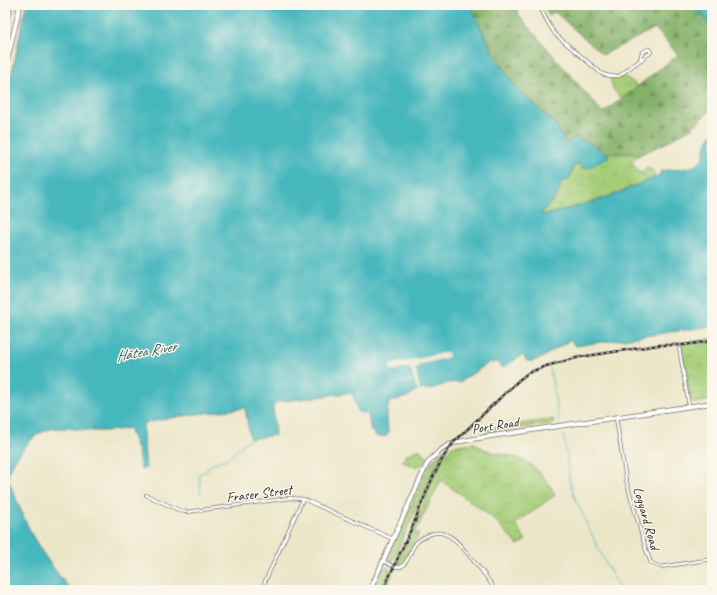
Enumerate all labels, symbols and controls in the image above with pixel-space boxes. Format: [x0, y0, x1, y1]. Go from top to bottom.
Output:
water label: Hātea River [115, 336, 180, 366]
street label: Port Road [470, 413, 522, 438]
street label: Fraser Street [225, 481, 295, 506]
street label: Logyard Road [630, 485, 664, 554]

